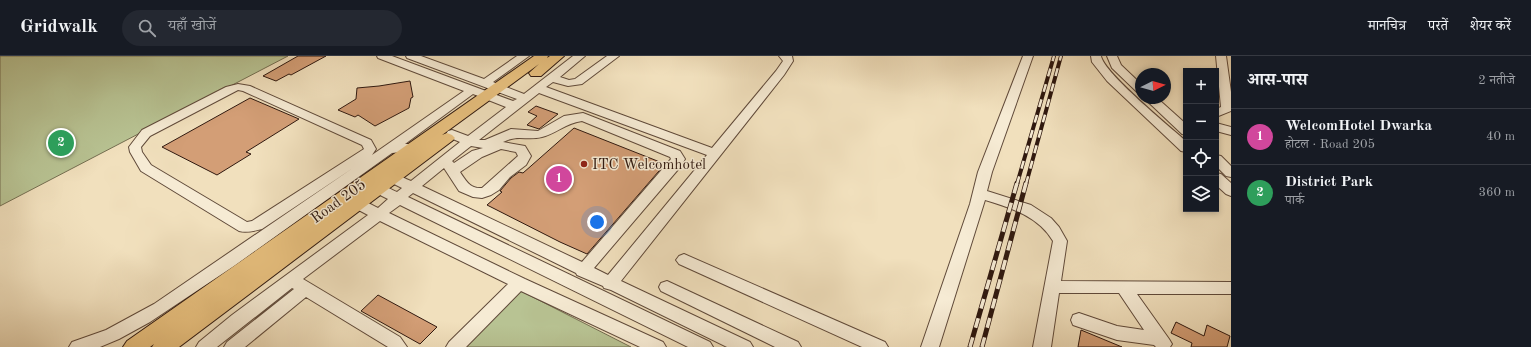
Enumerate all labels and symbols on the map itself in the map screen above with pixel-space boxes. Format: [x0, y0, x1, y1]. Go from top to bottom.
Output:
north arrow [1135, 68, 1171, 104]
pin: 2 [48, 128, 74, 158]
place label: ITC Welcomhotel [592, 158, 706, 173]
marker: ITC Welcomhotel [579, 159, 589, 169]
pin: 1 [546, 164, 572, 194]
street label: Road 205 [309, 177, 369, 227]
your location [587, 212, 607, 232]

